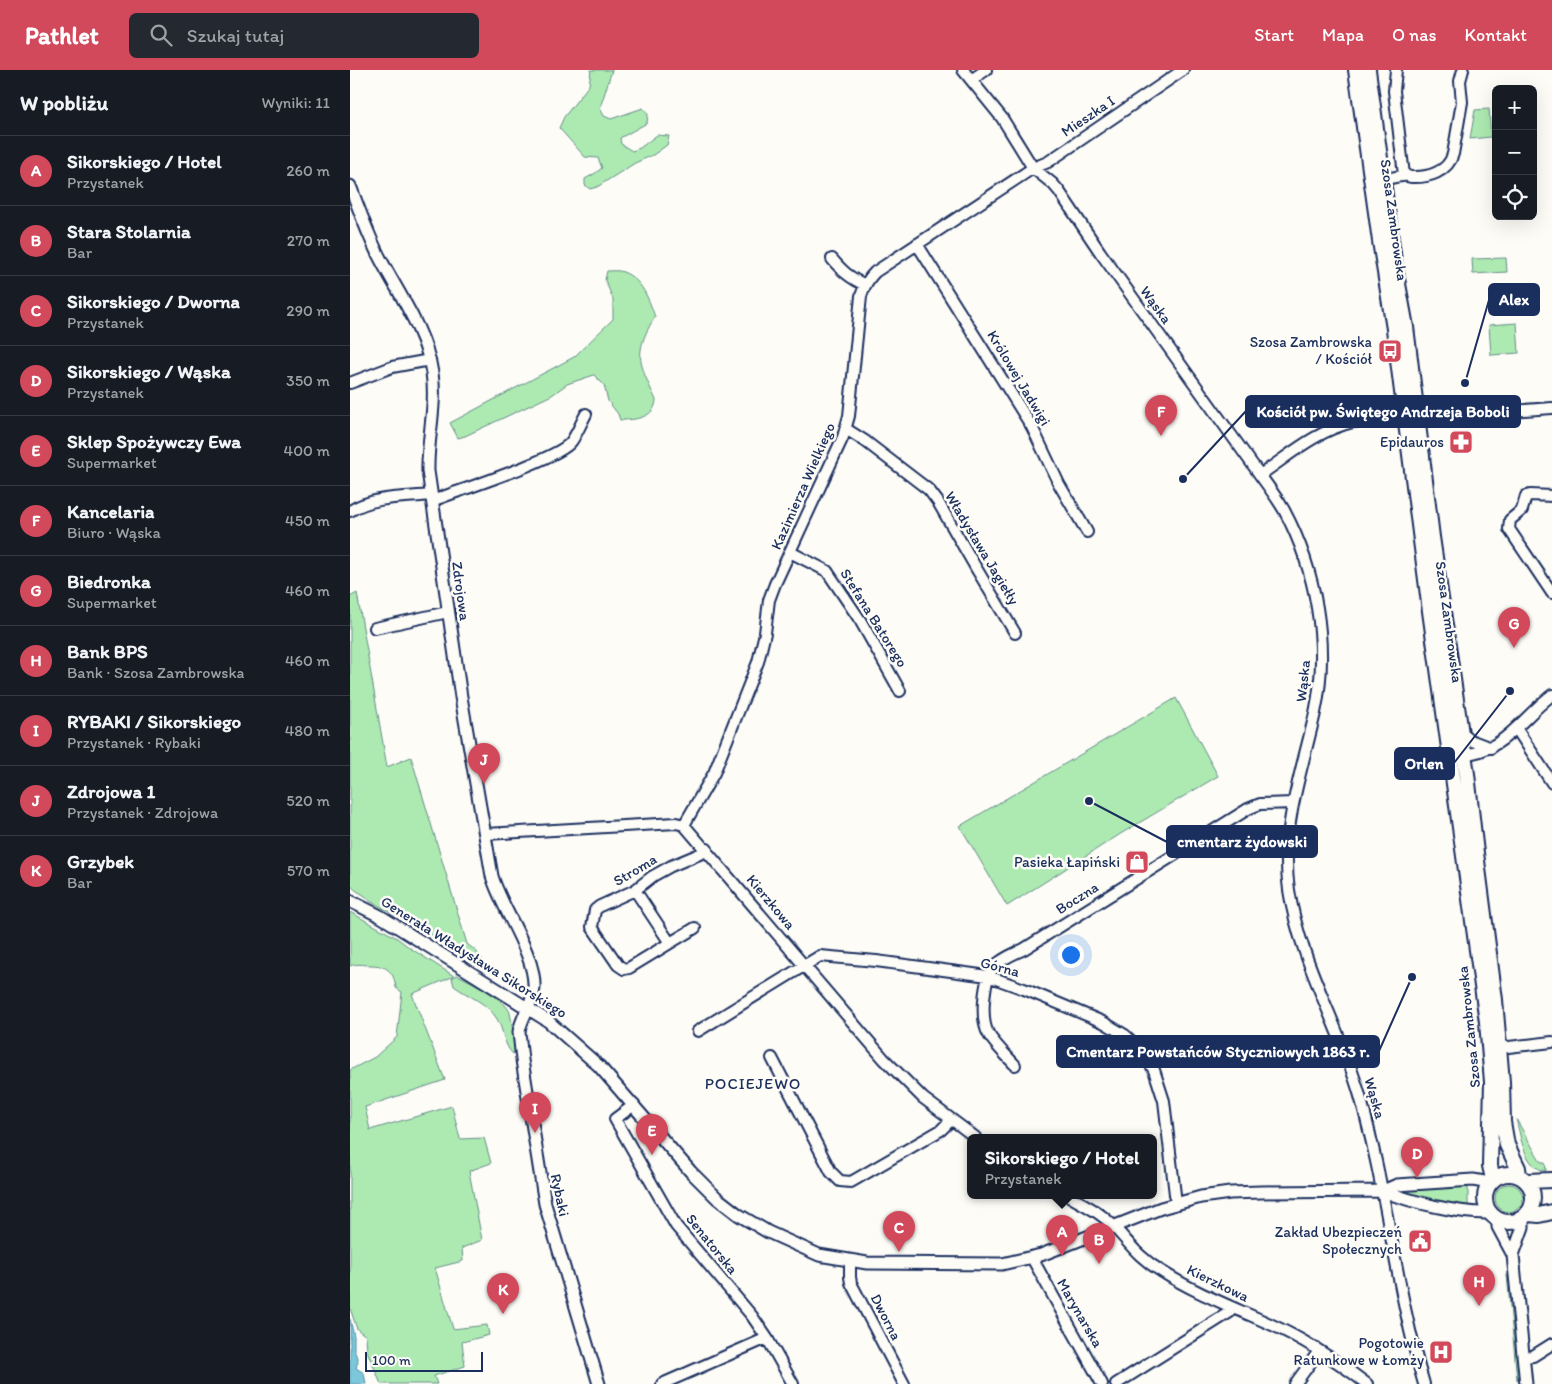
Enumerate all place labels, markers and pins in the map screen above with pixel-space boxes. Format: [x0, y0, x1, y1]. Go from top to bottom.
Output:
callout: Alex [1489, 284, 1539, 315]
place label: Szosa Zambrowska / Kościół [1250, 333, 1373, 368]
bus stop icon: Szosa Zambrowska / Kościół [1377, 338, 1403, 364]
pin: F [1145, 395, 1177, 436]
callout: Kościół pw. Świętego Andrzeja Boboli [1246, 396, 1520, 427]
pharmacy icon: Epidauros [1448, 429, 1474, 455]
place label: Epidauros [1380, 433, 1444, 451]
pin: G [1498, 607, 1530, 648]
pin: J [468, 743, 500, 784]
callout: Orlen [1395, 748, 1454, 779]
callout: cmentarz żydowski [1167, 826, 1317, 857]
shop icon: Pasieka Łapiński [1124, 849, 1150, 875]
place label: Pasieka Łapiński [1014, 853, 1120, 871]
callout: Cmentarz Powstańców Styczniowych 1863 r. [1057, 1036, 1379, 1067]
pin: I [519, 1092, 551, 1133]
pin: E [636, 1114, 668, 1155]
pin: D [1401, 1137, 1433, 1178]
pin: C [883, 1211, 915, 1252]
pin: A [1046, 1215, 1078, 1256]
pin: B [1083, 1223, 1115, 1264]
place label: Zakład Ubezpieczeń Społecznych [1275, 1223, 1403, 1258]
public building icon: Zakład Ubezpieczeń Społecznych [1407, 1228, 1433, 1254]
pin: H [1463, 1265, 1495, 1306]
pin: K [487, 1273, 519, 1314]
place label: Pogotowie Ratunkowe w Łomży [1294, 1334, 1424, 1369]
hospital icon: Pogotowie Ratunkowe w Łomży [1428, 1339, 1454, 1365]

